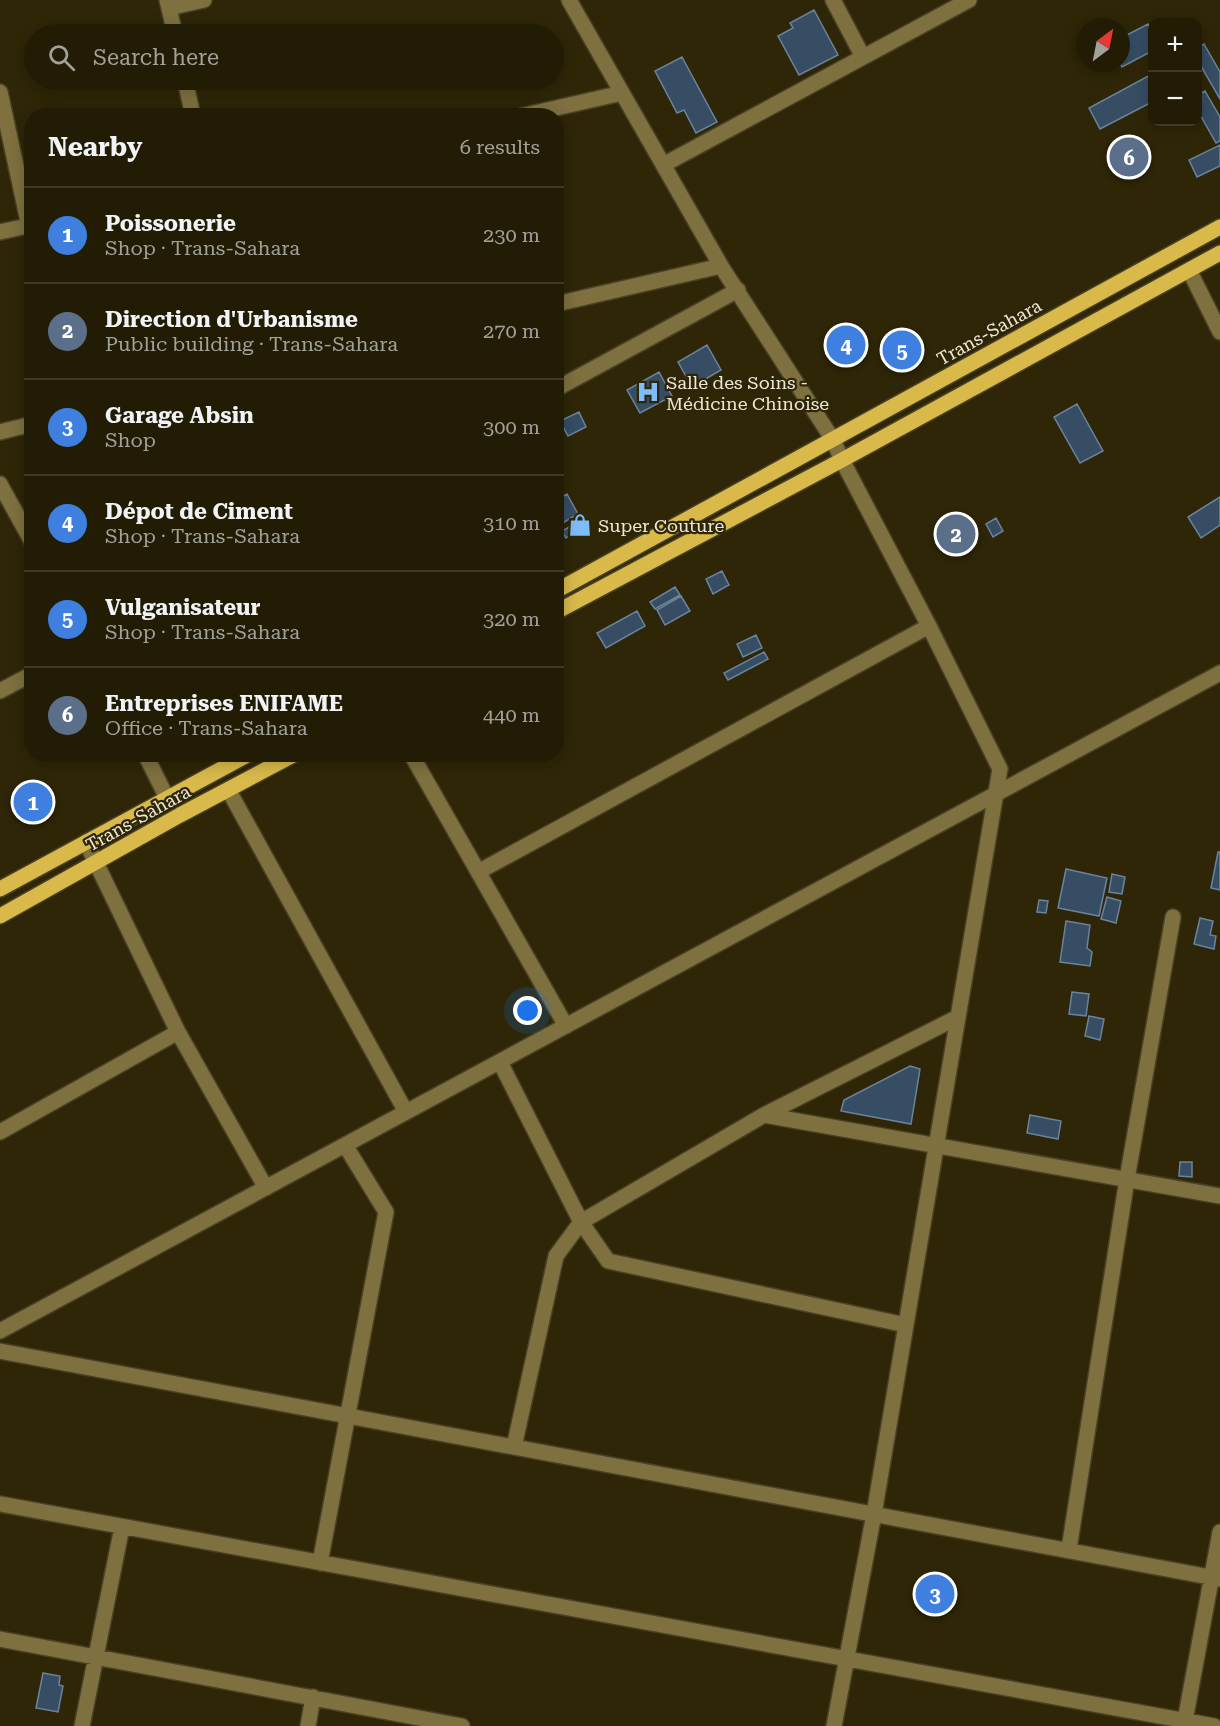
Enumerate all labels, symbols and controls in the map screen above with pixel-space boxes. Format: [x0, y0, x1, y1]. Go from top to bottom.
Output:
north arrow [1076, 18, 1130, 72]
map controls [1148, 18, 1202, 126]
button: + [1148, 18, 1202, 72]
search box [24, 24, 564, 90]
icon: search [45, 41, 78, 74]
text: Search here [93, 45, 219, 70]
button: − [1148, 72, 1202, 126]
text: Nearby [48, 132, 142, 162]
pin: 6 [1110, 134, 1148, 180]
text: 6 results [460, 135, 540, 159]
text: Poissonerie [105, 211, 236, 236]
text: 1 [62, 223, 73, 247]
text: 230 m [483, 223, 540, 247]
text: Shop · Trans-Sahara [105, 236, 300, 260]
street label: Trans-Sahara [933, 294, 1045, 369]
text: Direction d'Urbanisme [105, 307, 358, 332]
text: 2 [62, 319, 73, 343]
text: 270 m [483, 319, 540, 343]
pin: 4 [826, 322, 866, 368]
pin: 5 [882, 328, 922, 372]
text: Public building · Trans-Sahara [105, 332, 398, 356]
place label: Salle des Soins - Médicine Chinoise [666, 372, 829, 414]
hospital icon: Salle des Soins - Médicine Chinoise [635, 379, 661, 405]
text: Garage Absin [105, 403, 254, 428]
text: 3 [62, 415, 73, 439]
text: 300 m [483, 415, 540, 439]
text: Shop [105, 428, 156, 452]
text: Dépot de Ciment [105, 499, 293, 524]
text: 4 [62, 511, 73, 535]
text: 310 m [483, 511, 540, 535]
shop icon: Super Couture [567, 512, 593, 538]
pin: 2 [936, 512, 976, 556]
place label: Super Couture [598, 515, 724, 536]
text: Shop · Trans-Sahara [105, 524, 300, 548]
text: Vulganisateur [105, 595, 261, 620]
text: 5 [62, 607, 73, 631]
text: 320 m [483, 607, 540, 631]
text: Shop · Trans-Sahara [105, 620, 300, 644]
text: Entreprises ENIFAME [105, 691, 343, 716]
text: 6 [62, 703, 73, 727]
text: 440 m [483, 703, 540, 727]
text: Office · Trans-Sahara [105, 716, 308, 740]
pin: 1 [14, 780, 52, 824]
street label: Trans-Sahara [82, 780, 194, 855]
your location [513, 996, 542, 1025]
pin: 3 [916, 1572, 954, 1616]

